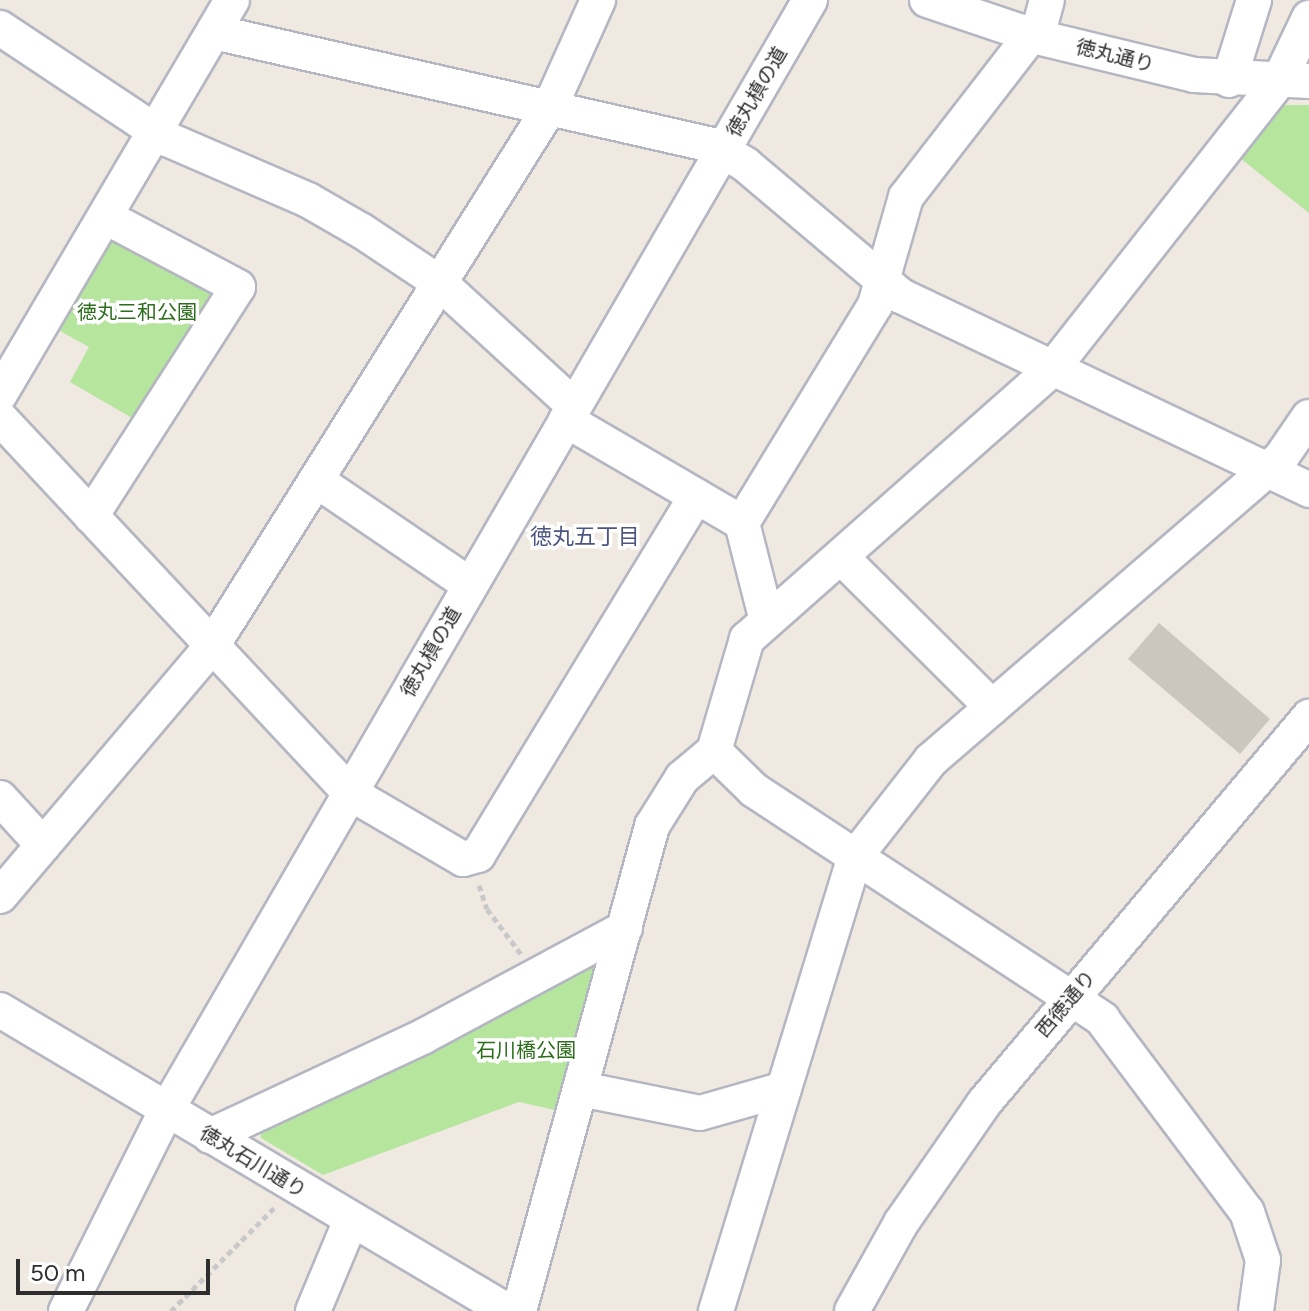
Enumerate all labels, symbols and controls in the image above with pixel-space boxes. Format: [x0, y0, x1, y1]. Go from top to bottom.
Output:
street label: 徳丸通り [1073, 35, 1157, 77]
street label: 徳丸槙の道 [722, 43, 792, 141]
park label: 徳丸三和公園 [77, 300, 197, 324]
district label: 徳丸五丁目 [530, 524, 640, 550]
street label: 徳丸槙の道 [396, 603, 466, 701]
street label: 西徳通り [1031, 966, 1101, 1042]
park label: 石川橋公園 [476, 1038, 576, 1062]
street label: 徳丸石川通り [195, 1121, 311, 1203]
scale bar [20, 1243, 214, 1293]
text: 50 m [30, 1258, 86, 1287]

